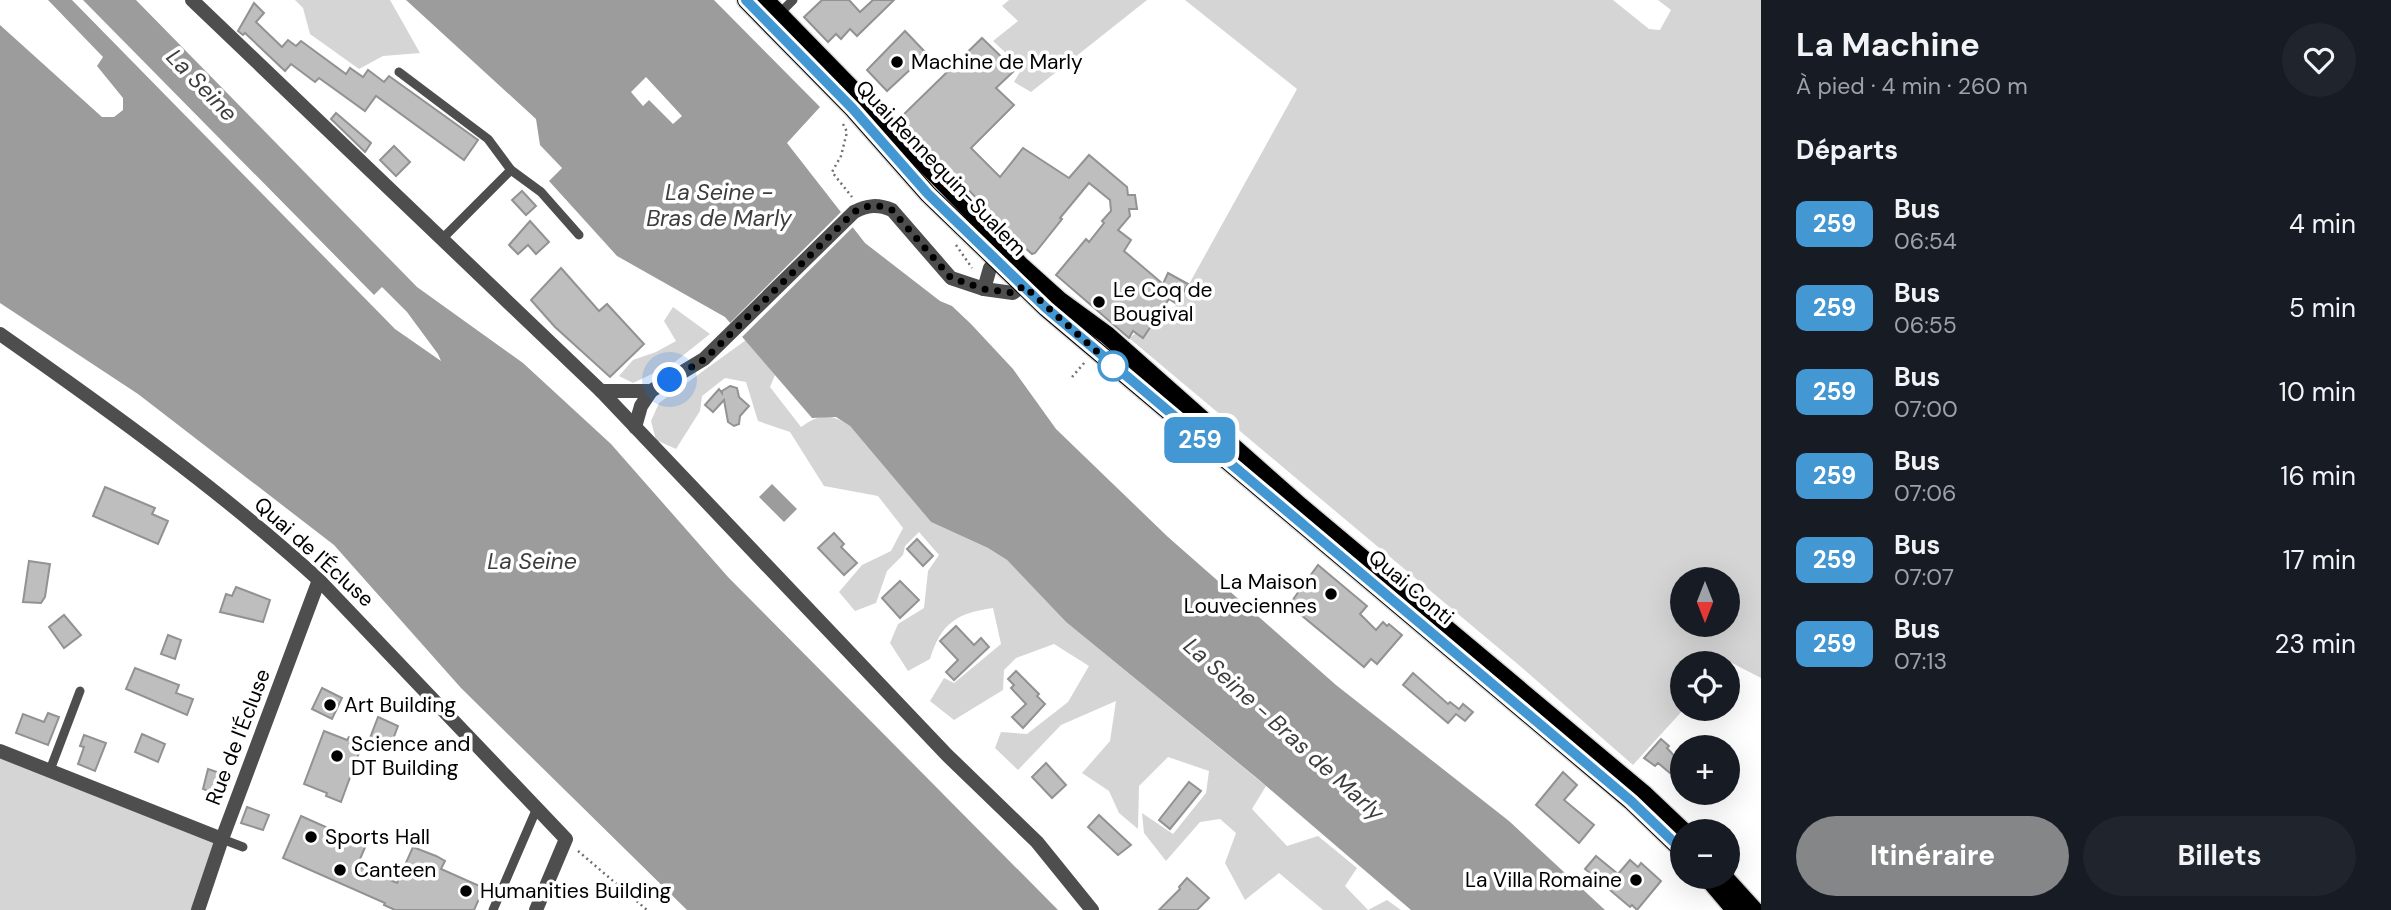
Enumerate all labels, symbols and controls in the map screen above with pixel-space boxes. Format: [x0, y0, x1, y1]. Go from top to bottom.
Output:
text: La Machine [1796, 23, 1980, 66]
button: heart [2282, 23, 2356, 97]
water label: La Seine [160, 42, 244, 128]
place label: Machine de Marly [911, 48, 1083, 76]
marker: Machine de Marly [889, 54, 905, 70]
text: À pied · 4 min · 260 m [1796, 71, 2028, 101]
street label: Quai Rennequin-Sualem [849, 74, 1033, 262]
text: Départs [1796, 133, 1898, 167]
water label: La Seine - Bras de Marly [646, 177, 793, 233]
text: Bus [1894, 192, 1940, 226]
text: 4 min [2289, 207, 2356, 241]
text: 259 [1813, 208, 1856, 239]
text: 06:54 [1894, 226, 1957, 256]
place label: Le Coq de Bougival [1113, 276, 1213, 328]
text: Bus [1894, 276, 1940, 310]
text: 5 min [2289, 291, 2356, 325]
text: 259 [1813, 292, 1856, 323]
marker: Le Coq de Bougival [1091, 294, 1107, 310]
text: 06:55 [1894, 310, 1957, 340]
unlabelled marker [1098, 351, 1128, 381]
text: Bus [1894, 360, 1940, 394]
your location [652, 362, 687, 397]
text: 10 min [2279, 375, 2356, 409]
text: 259 [1813, 376, 1856, 407]
text: 07:00 [1894, 394, 1958, 424]
line badge: 259 [1160, 417, 1240, 463]
text: 259 [1178, 424, 1222, 455]
text: Bus [1894, 444, 1940, 478]
text: 16 min [2280, 459, 2356, 493]
text: 259 [1813, 460, 1856, 491]
text: 07:06 [1894, 478, 1957, 508]
street label: Quai de l'Écluse [248, 491, 380, 613]
text: Bus [1894, 528, 1940, 562]
street label: Quai Conti [1362, 543, 1460, 631]
text: 17 min [2283, 543, 2356, 577]
text: 259 [1813, 544, 1856, 575]
water label: La Seine [487, 546, 577, 576]
text: 07:07 [1894, 562, 1954, 592]
north arrow [1670, 567, 1740, 637]
map controls [1670, 567, 1740, 889]
place label: La Maison Louveciennes [1184, 568, 1317, 620]
marker: La Maison Louveciennes [1323, 586, 1339, 602]
text: Bus [1894, 612, 1940, 646]
text: 23 min [2274, 627, 2356, 661]
text: 259 [1813, 628, 1856, 659]
water label: La Seine - Bras de Marly [1177, 631, 1392, 828]
text: 07:13 [1894, 646, 1947, 676]
button: locate [1670, 651, 1740, 721]
street label: Rue de l'Écluse [199, 665, 277, 809]
place label: Art Building [344, 691, 456, 719]
marker: Art Building [322, 697, 338, 713]
place label: Science and DT Building [351, 730, 470, 782]
button: + [1670, 735, 1740, 805]
marker: Science and DT Building [329, 748, 345, 764]
button: Itinéraire [1796, 816, 2069, 896]
button: Billets [2083, 816, 2356, 896]
button: − [1670, 819, 1740, 889]
place label: Sports Hall [325, 823, 430, 851]
marker: Sports Hall [303, 829, 319, 845]
place label: Canteen [354, 856, 436, 884]
marker: Canteen [332, 862, 348, 878]
place label: La Villa Romaine [1465, 866, 1622, 894]
marker: La Villa Romaine [1628, 872, 1644, 888]
place label: Humanities Building [480, 877, 672, 905]
marker: Humanities Building [458, 883, 474, 899]

